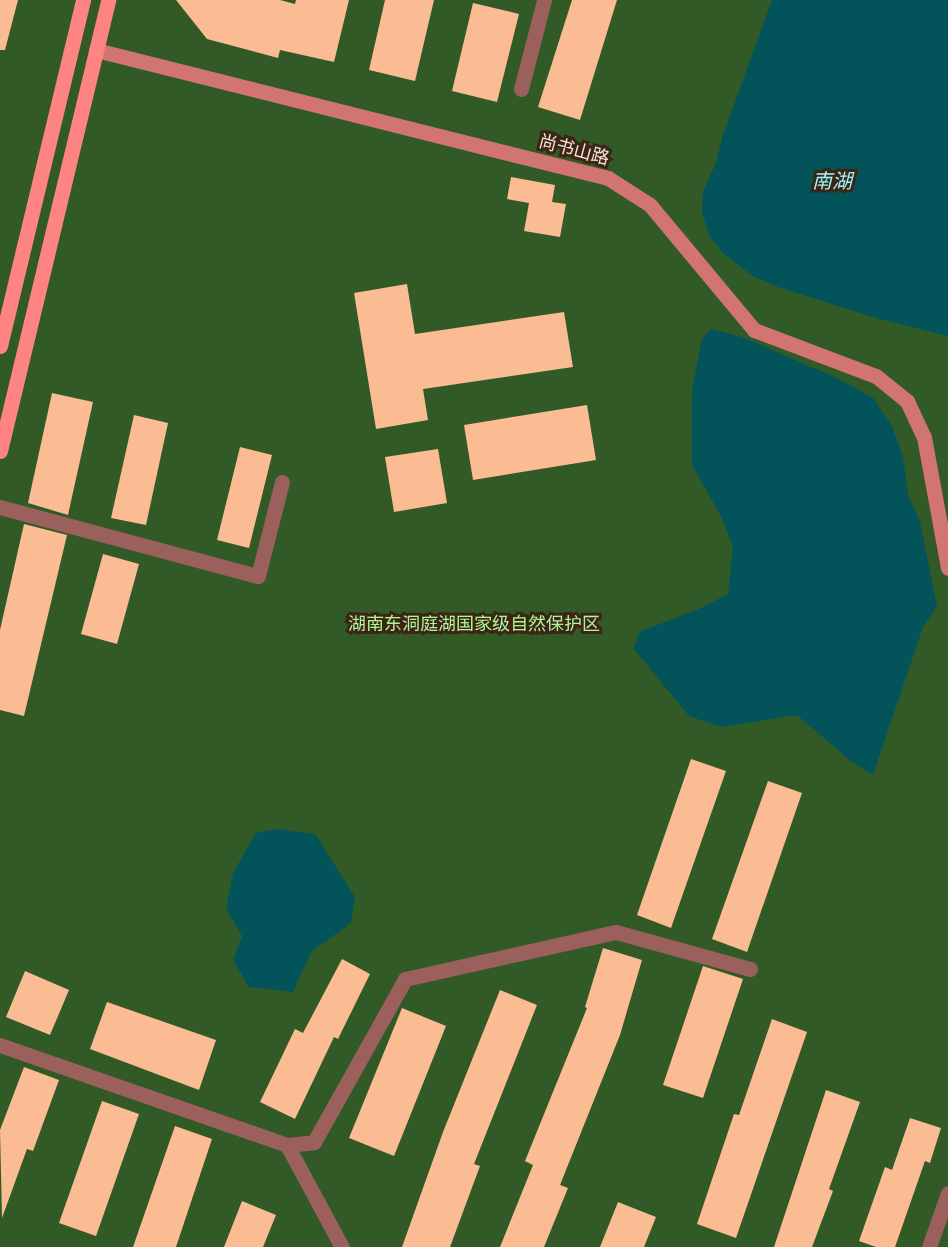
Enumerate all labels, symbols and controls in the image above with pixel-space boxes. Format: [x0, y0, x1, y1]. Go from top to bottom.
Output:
street label: 尚书山路 [536, 130, 612, 170]
water label: 南湖 [812, 168, 852, 192]
park label: 湖南东洞庭湖国家级自然保护区 [348, 613, 600, 635]

